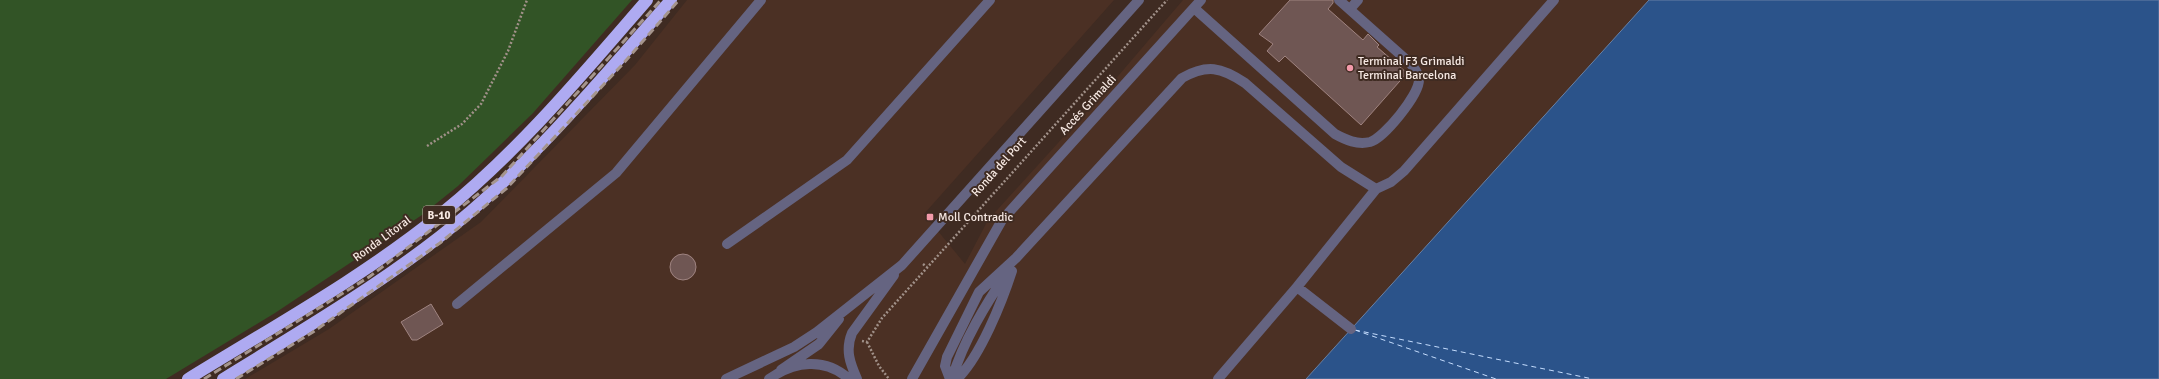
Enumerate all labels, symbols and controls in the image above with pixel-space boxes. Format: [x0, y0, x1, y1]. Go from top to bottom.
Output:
place label: Terminal F3 Grimaldi Terminal Barcelona [1358, 54, 1465, 83]
marker: Terminal F3 Grimaldi Terminal Barcelona [1345, 63, 1355, 73]
street label: Accés Grimaldi [1056, 72, 1120, 138]
street label: Ronda del Port [968, 134, 1030, 200]
road number: B-10 [423, 206, 455, 224]
place label: Moll Contradic [938, 210, 1014, 225]
marker: Moll Contradic [925, 212, 935, 222]
street label: Ronda Litoral [350, 213, 414, 265]

